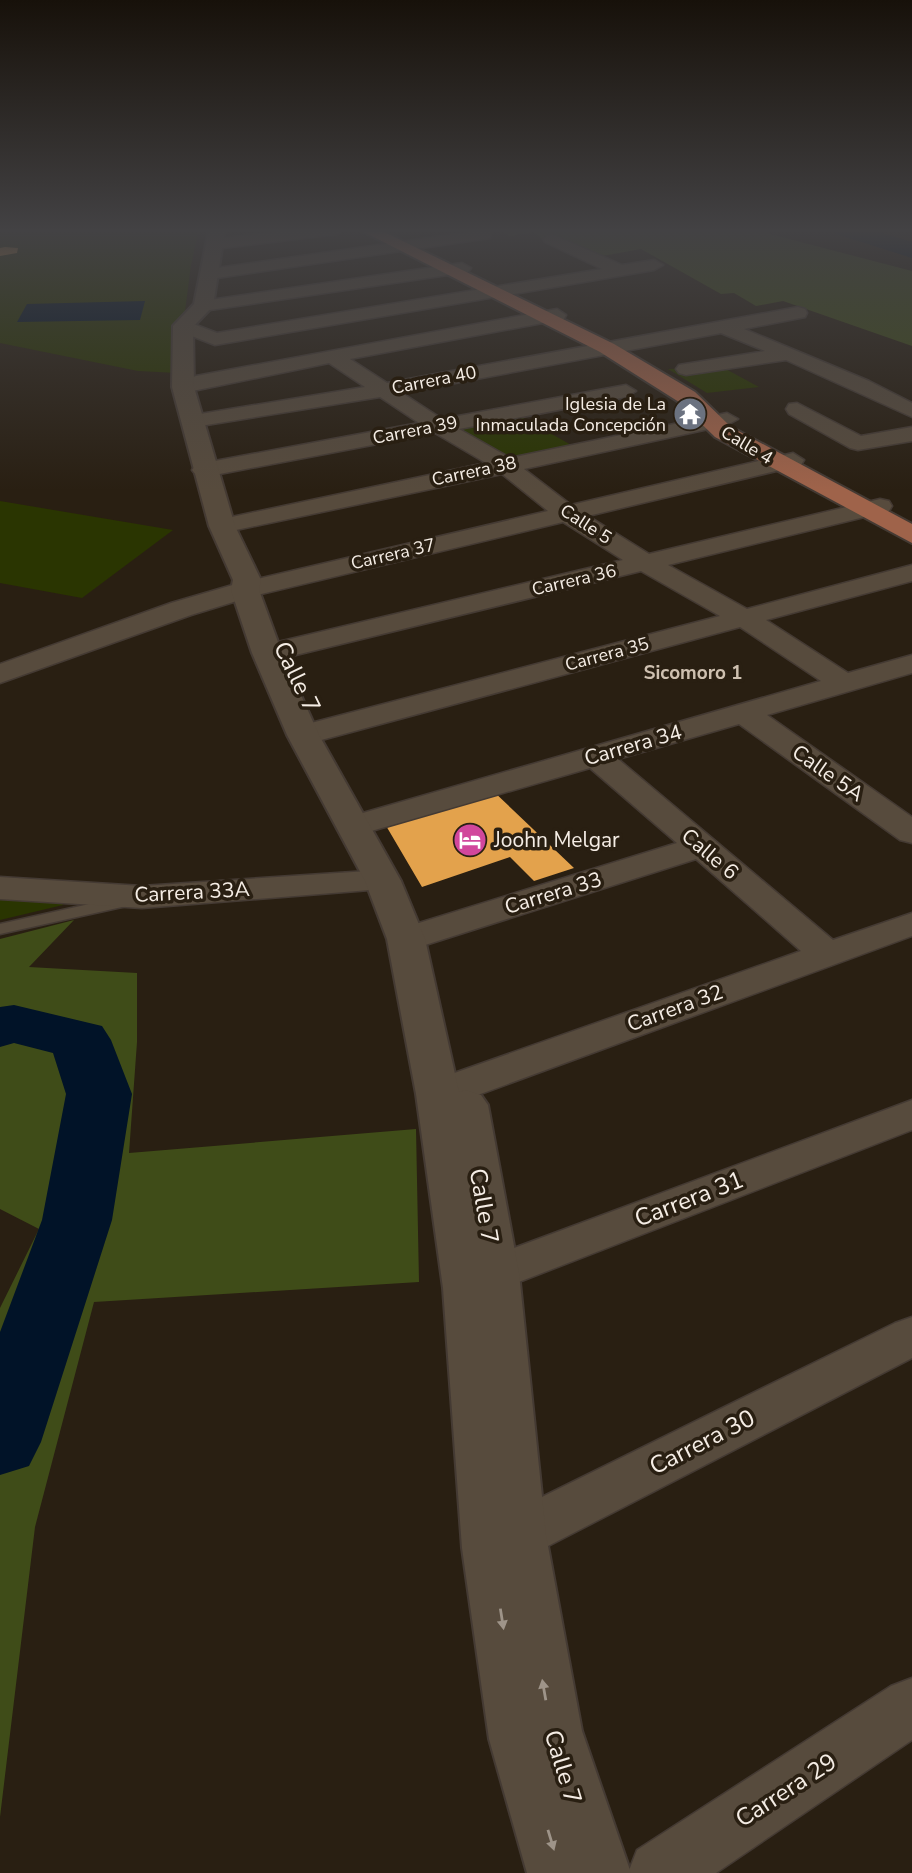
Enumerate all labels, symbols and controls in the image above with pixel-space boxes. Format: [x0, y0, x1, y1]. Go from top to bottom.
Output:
street label: Carrera 40 [390, 360, 478, 400]
place label: Iglesia de La Inmaculada Concepción [476, 392, 666, 437]
temple icon: Iglesia de La Inmaculada Concepción [671, 395, 709, 433]
street label: Carrera 39 [371, 410, 459, 450]
street label: Calle 4 [716, 420, 778, 470]
street label: Carrera 38 [430, 450, 518, 492]
street label: Calle 5 [556, 498, 616, 550]
street label: Carrera 37 [348, 533, 438, 575]
street label: Carrera 36 [529, 559, 619, 601]
street label: Carrera 35 [562, 631, 652, 677]
street label: Calle 7 [266, 636, 328, 718]
district label: Sicomoro 1 [644, 660, 742, 686]
street label: Carrera 34 [581, 718, 685, 772]
street label: Calle 5A [786, 738, 870, 808]
hotel icon: Joohn Melgar [451, 821, 489, 859]
street label: Calle 6 [676, 822, 744, 886]
place label: Joohn Melgar [493, 826, 620, 854]
street label: Carrera 33 [501, 865, 605, 921]
street label: Carrera 33A [134, 875, 250, 909]
street label: Carrera 32 [623, 978, 727, 1038]
street label: Carrera 31 [630, 1164, 748, 1234]
street label: Calle 7 [462, 1166, 506, 1246]
street label: Carrera 30 [644, 1402, 760, 1482]
one-way arrow [497, 1608, 508, 1630]
one-way arrow [538, 1679, 549, 1701]
street label: Calle 7 [537, 1726, 589, 1808]
street label: Carrera 29 [729, 1745, 843, 1835]
one-way arrow [547, 1830, 557, 1851]

